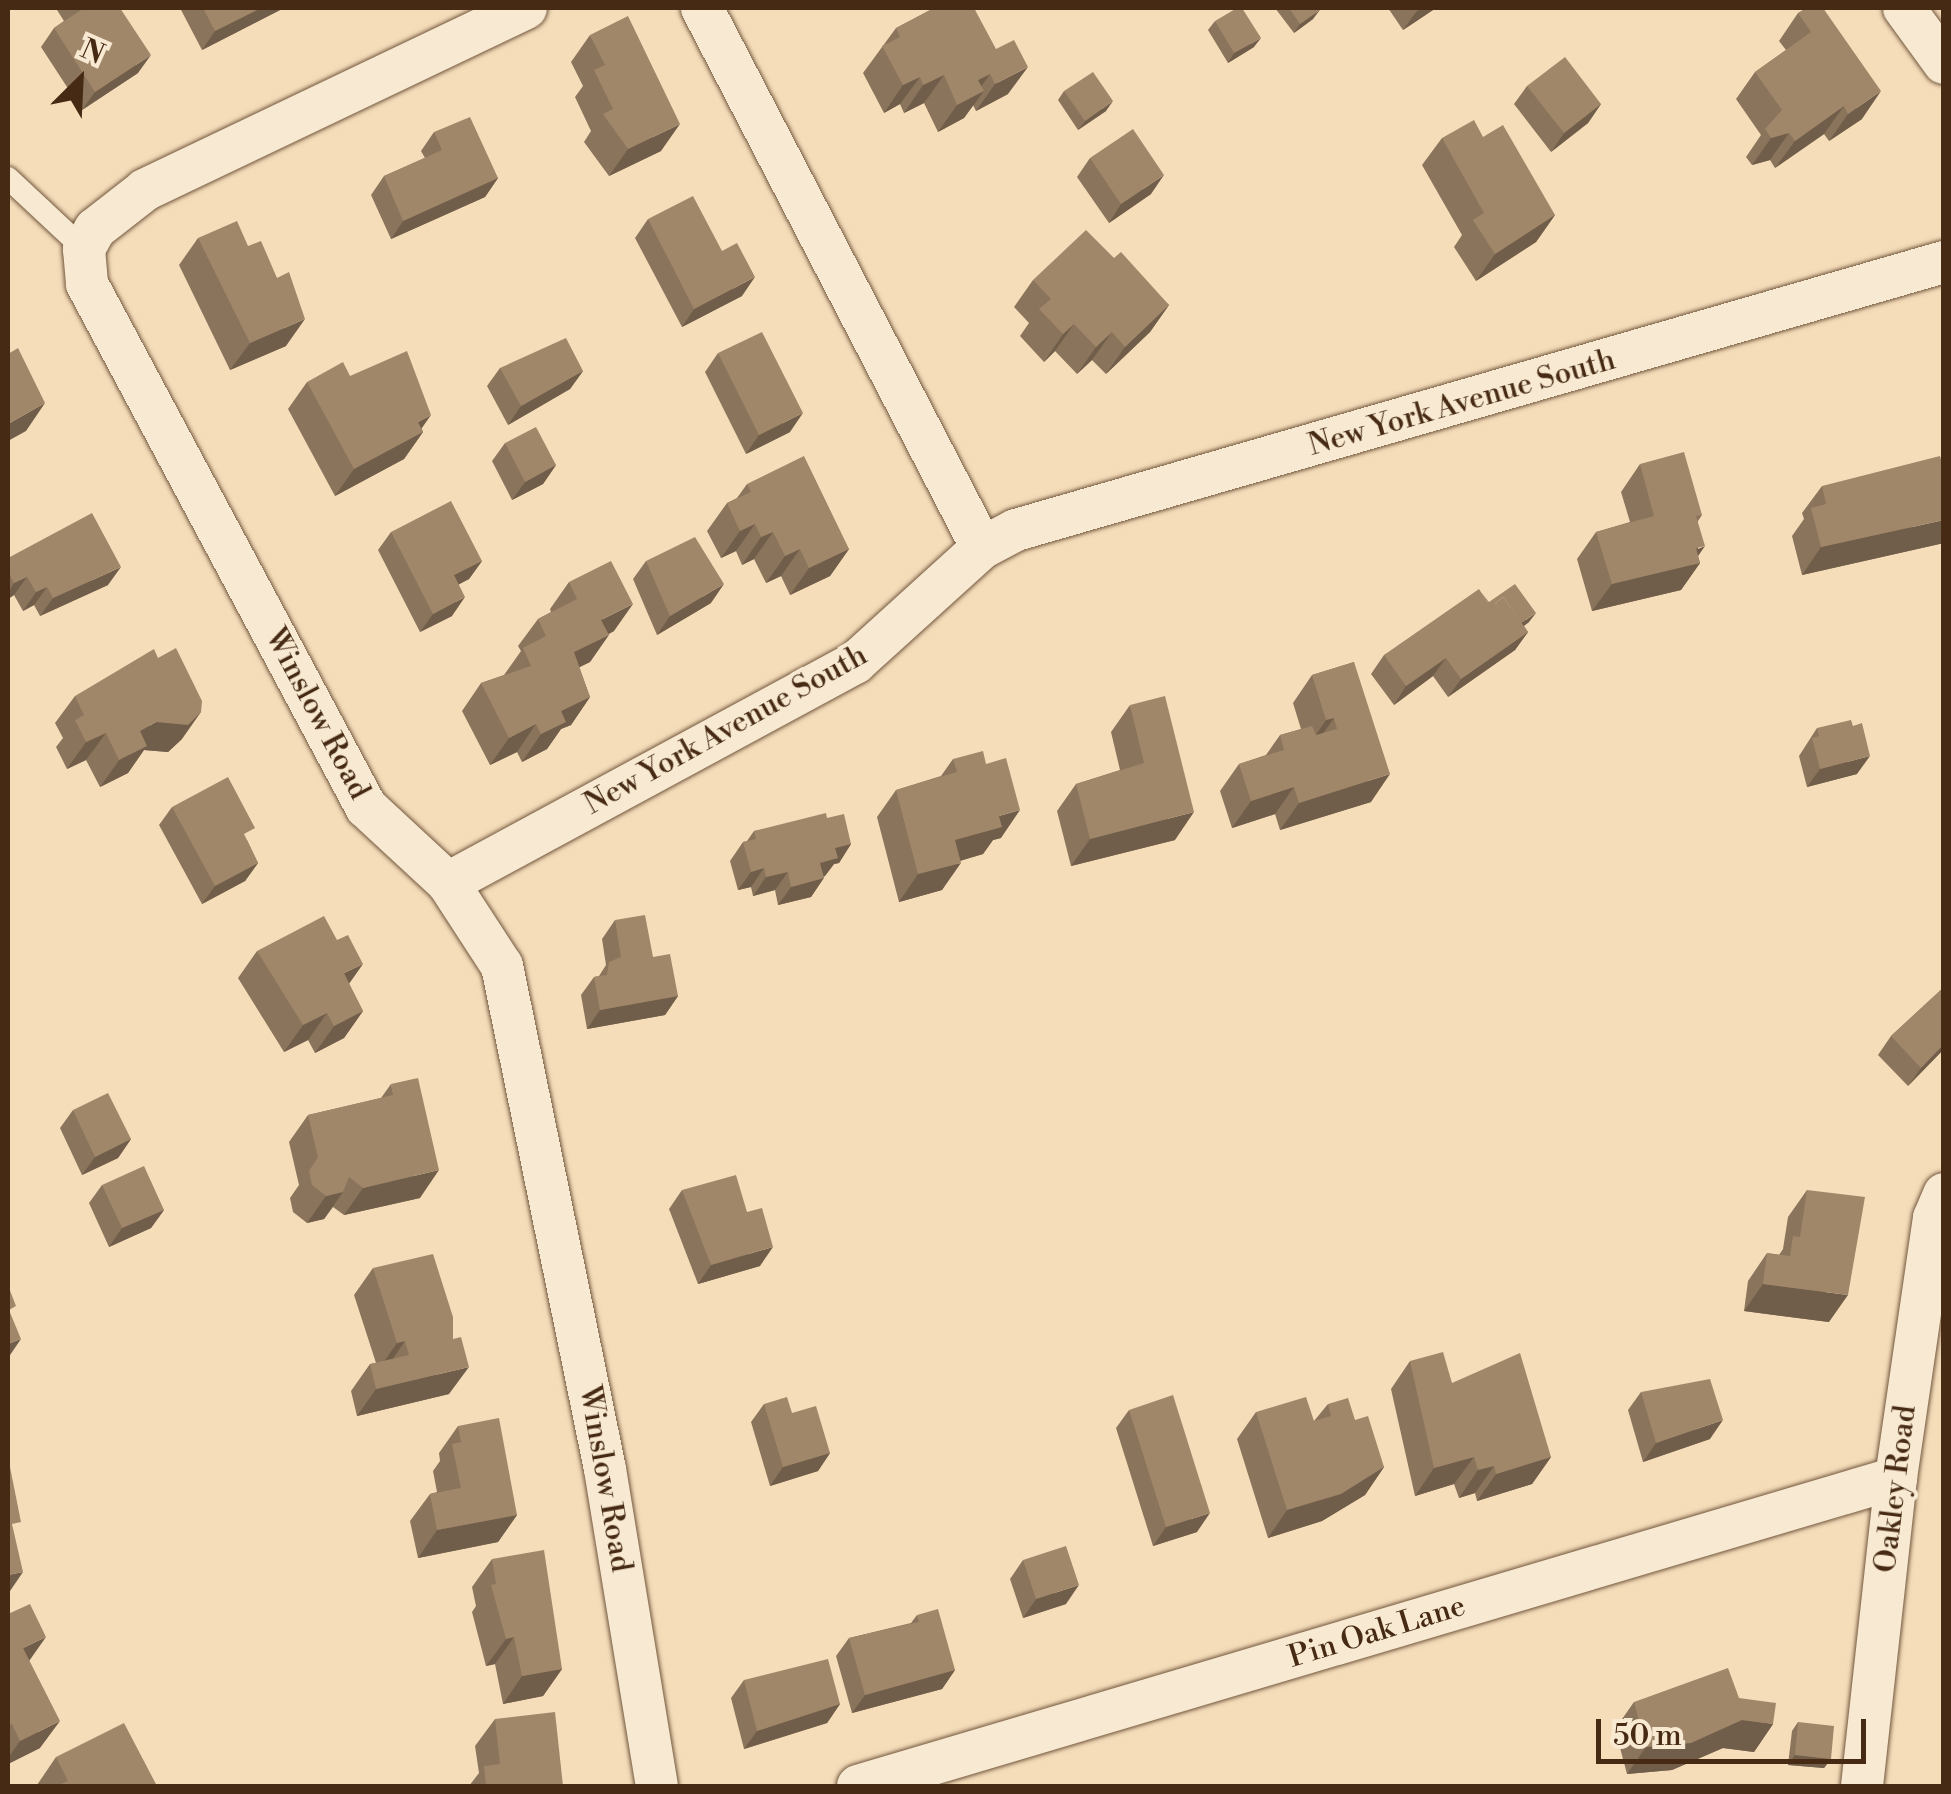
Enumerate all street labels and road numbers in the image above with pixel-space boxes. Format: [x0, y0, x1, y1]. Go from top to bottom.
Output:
street label: New York Avenue South [1304, 342, 1620, 464]
street label: Winslow Road [257, 622, 377, 806]
street label: New York Avenue South [578, 637, 874, 823]
street label: Winslow Road [571, 1383, 639, 1575]
street label: Oakley Road [1868, 1403, 1924, 1575]
street label: Pin Oak Lane [1284, 1588, 1470, 1676]

